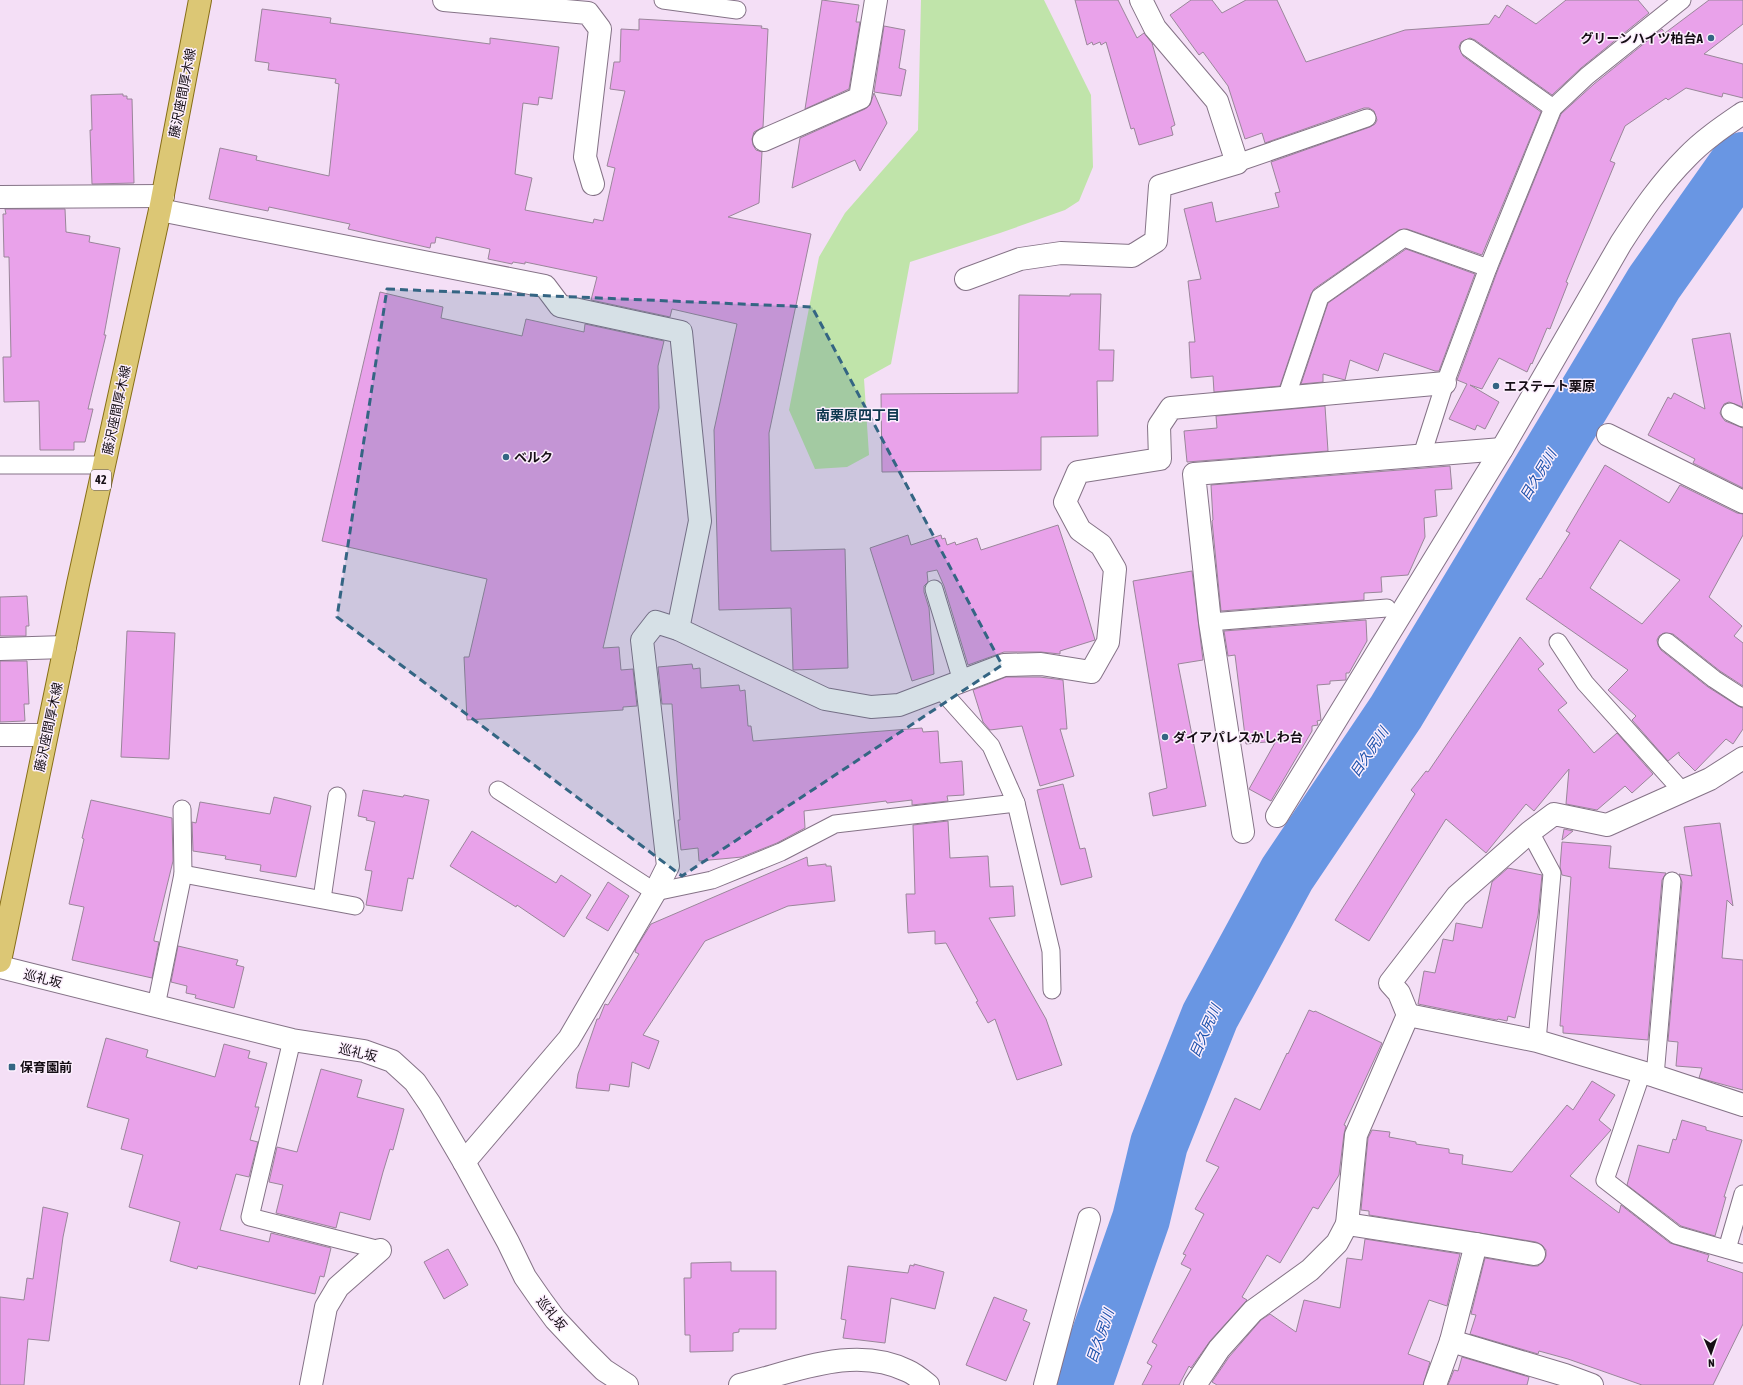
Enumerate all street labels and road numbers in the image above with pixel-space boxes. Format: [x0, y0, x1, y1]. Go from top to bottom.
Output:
street label: 藤沢座間厚木線 [166, 47, 199, 139]
street label: 藤沢座間厚木線 [100, 364, 133, 456]
road number: 42 [91, 470, 111, 490]
street label: 藤沢座間厚木線 [32, 681, 65, 773]
street label: 巡礼坂 [22, 966, 64, 990]
street label: 巡礼坂 [337, 1041, 379, 1064]
street label: 巡礼坂 [534, 1293, 570, 1333]

